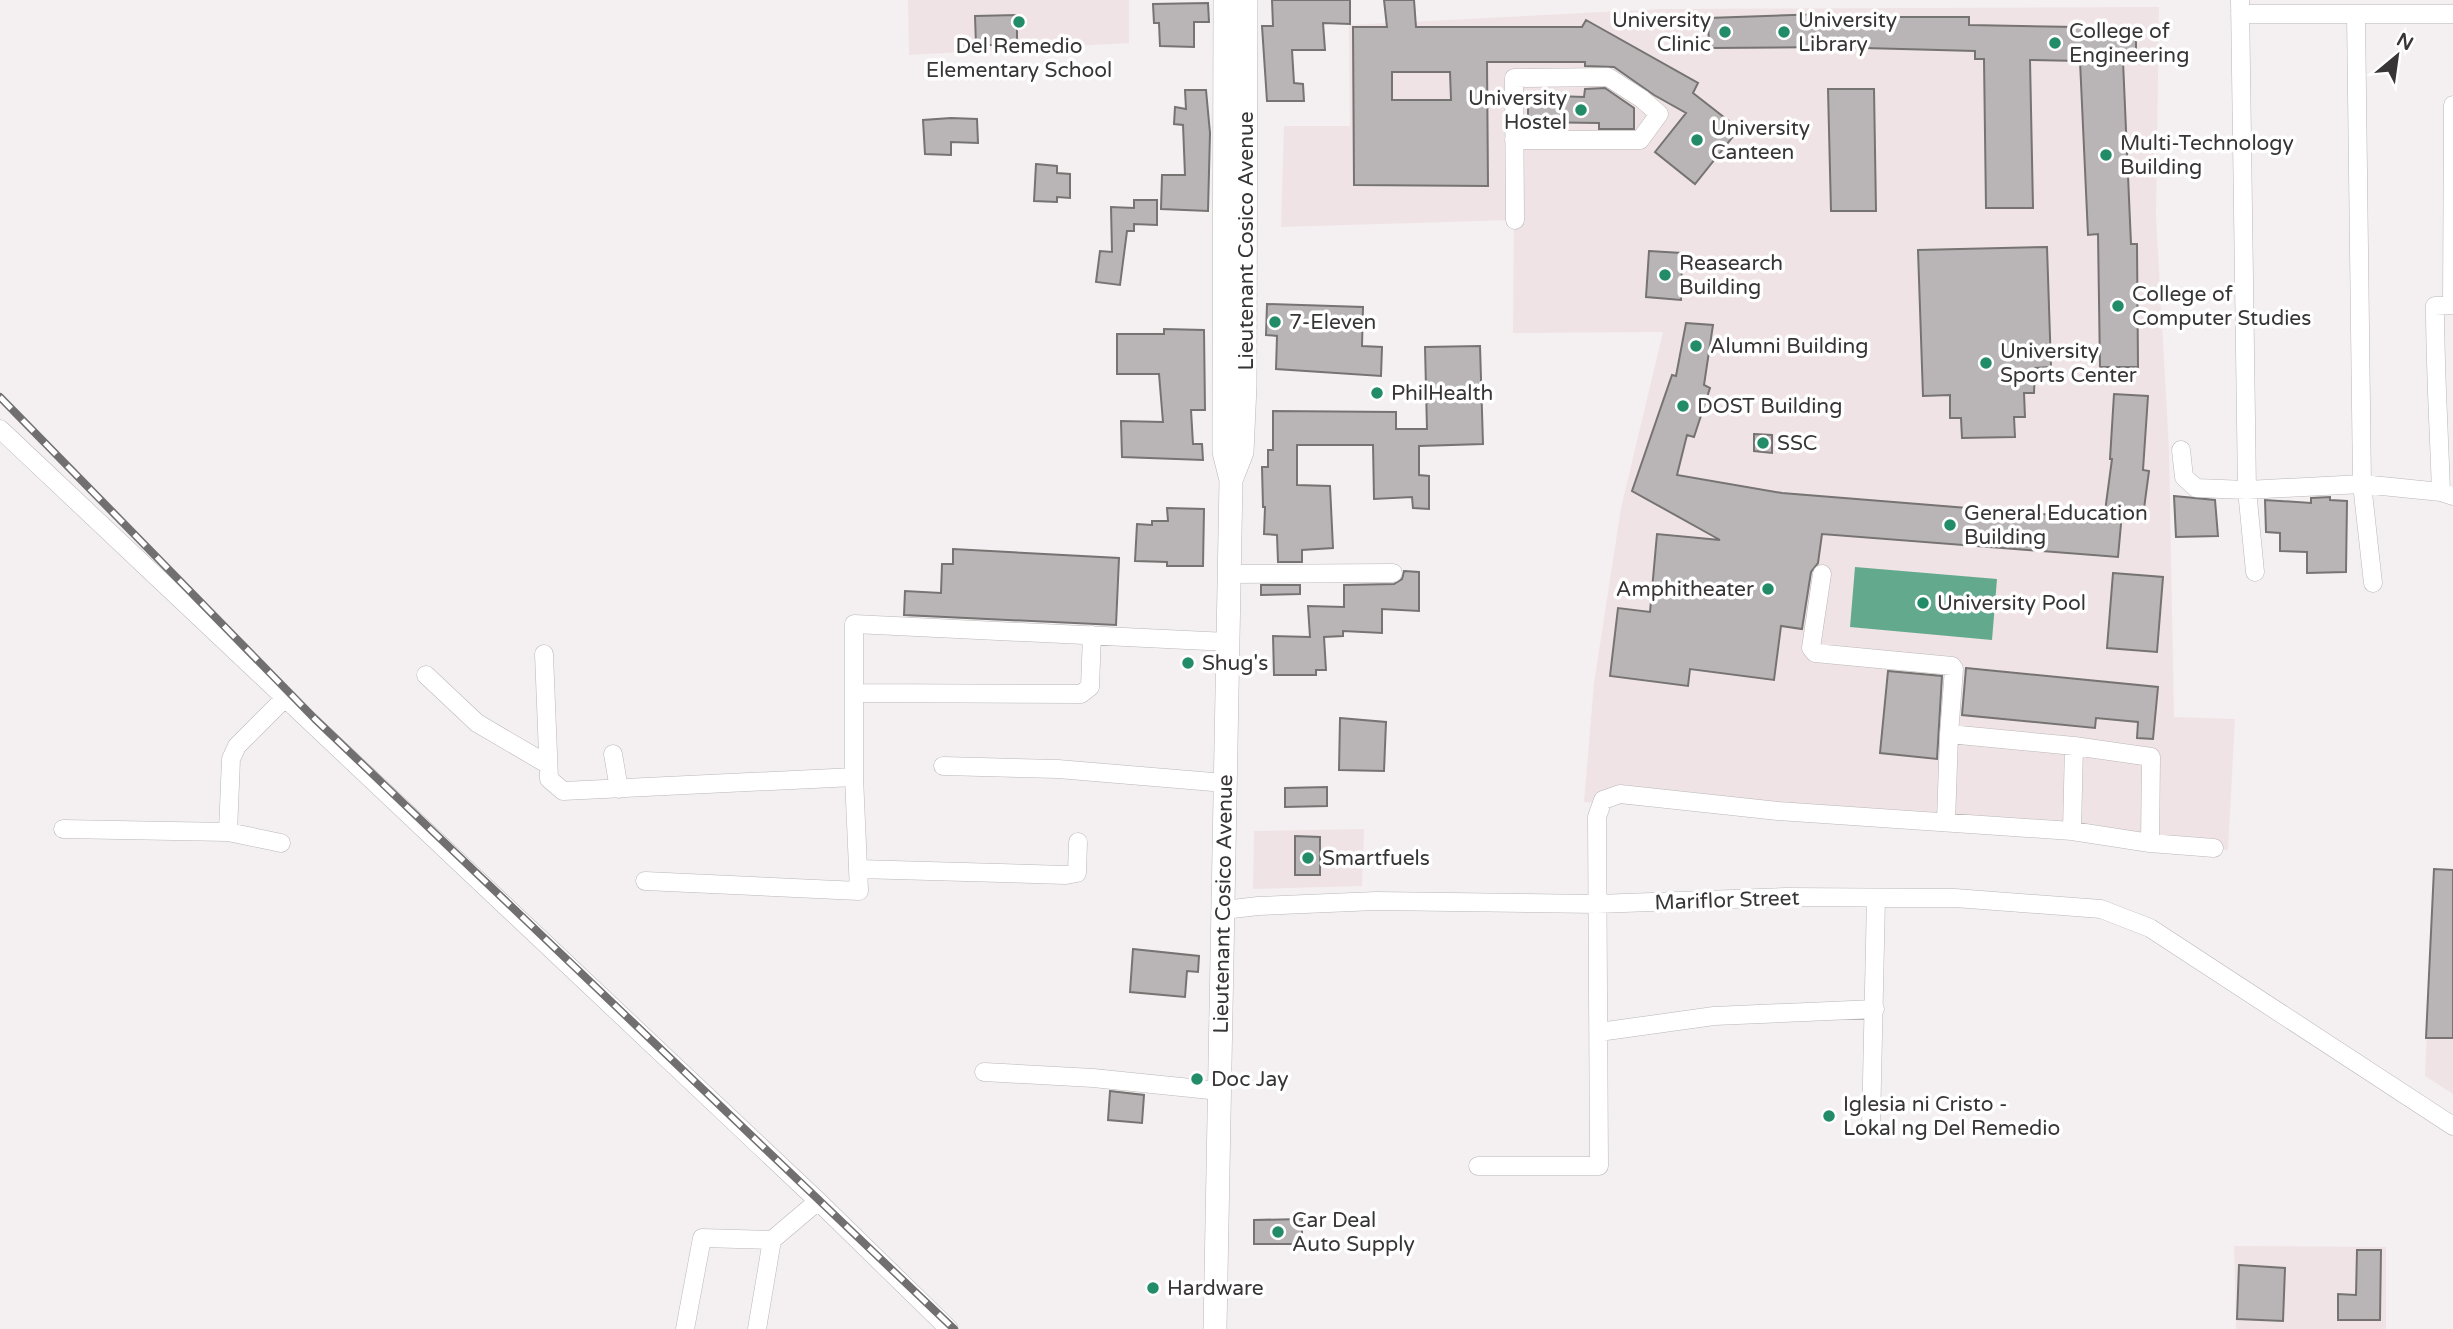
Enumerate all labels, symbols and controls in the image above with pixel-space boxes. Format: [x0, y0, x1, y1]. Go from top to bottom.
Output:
place label: University Clinic [1612, 8, 1711, 57]
place label: University Library [1798, 8, 1897, 57]
marker: Del Remedio Elementary School [1011, 14, 1027, 30]
place label: College of Engineering [2069, 19, 2189, 68]
north arrow [2362, 21, 2432, 91]
marker: University Clinic [1717, 24, 1733, 40]
marker: University Library [1776, 24, 1792, 40]
text: N [2393, 29, 2417, 55]
place label: Del Remedio Elementary School [926, 34, 1112, 83]
marker: College of Engineering [2047, 35, 2063, 51]
place label: University Hostel [1468, 86, 1567, 135]
marker: University Hostel [1573, 102, 1589, 118]
street label: Lieutenant Cosico Avenue [1234, 111, 1259, 371]
place label: University Canteen [1711, 116, 1810, 165]
place label: Multi-Technology Building [2120, 131, 2294, 180]
marker: University Canteen [1689, 132, 1705, 148]
marker: Multi-Technology Building [2098, 147, 2114, 163]
place label: Reasearch Building [1679, 251, 1783, 300]
marker: Reasearch Building [1657, 267, 1673, 283]
place label: College of Computer Studies [2132, 282, 2311, 331]
marker: College of Computer Studies [2110, 298, 2126, 314]
place label: 7-Eleven [1289, 310, 1376, 335]
marker: 7-Eleven [1267, 314, 1283, 330]
place label: Alumni Building [1710, 334, 1869, 359]
marker: Alumni Building [1688, 338, 1704, 354]
place label: University Sports Center [2000, 339, 2137, 388]
marker: University Sports Center [1978, 355, 1994, 371]
place label: PhilHealth [1391, 381, 1493, 406]
marker: PhilHealth [1369, 385, 1385, 401]
place label: DOST Building [1697, 394, 1842, 419]
marker: DOST Building [1675, 398, 1691, 414]
place label: SSC [1777, 431, 1817, 456]
marker: SSC [1755, 435, 1771, 451]
place label: General Education Building [1964, 501, 2148, 550]
marker: General Education Building [1942, 517, 1958, 533]
place label: Amphitheater [1616, 577, 1754, 602]
marker: Amphitheater [1760, 581, 1776, 597]
place label: University Pool [1937, 591, 2086, 616]
marker: University Pool [1915, 595, 1931, 611]
place label: Shug's [1202, 651, 1268, 676]
marker: Shug's [1180, 655, 1196, 671]
street label: Lieutenant Cosico Avenue [1209, 774, 1238, 1034]
place label: Smartfuels [1322, 846, 1430, 871]
marker: Smartfuels [1300, 850, 1316, 866]
street label: Mariflor Street [1654, 885, 1800, 916]
place label: Doc Jay [1211, 1067, 1288, 1092]
marker: Doc Jay [1189, 1071, 1205, 1087]
place label: Iglesia ni Cristo - Lokal ng Del Remedio [1843, 1092, 2060, 1141]
marker: Iglesia ni Cristo - Lokal ng Del Remedio [1821, 1108, 1837, 1124]
place label: Car Deal Auto Supply [1292, 1208, 1415, 1257]
marker: Car Deal Auto Supply [1270, 1224, 1286, 1240]
place label: Hardware [1167, 1276, 1264, 1301]
marker: Hardware [1145, 1280, 1161, 1296]

